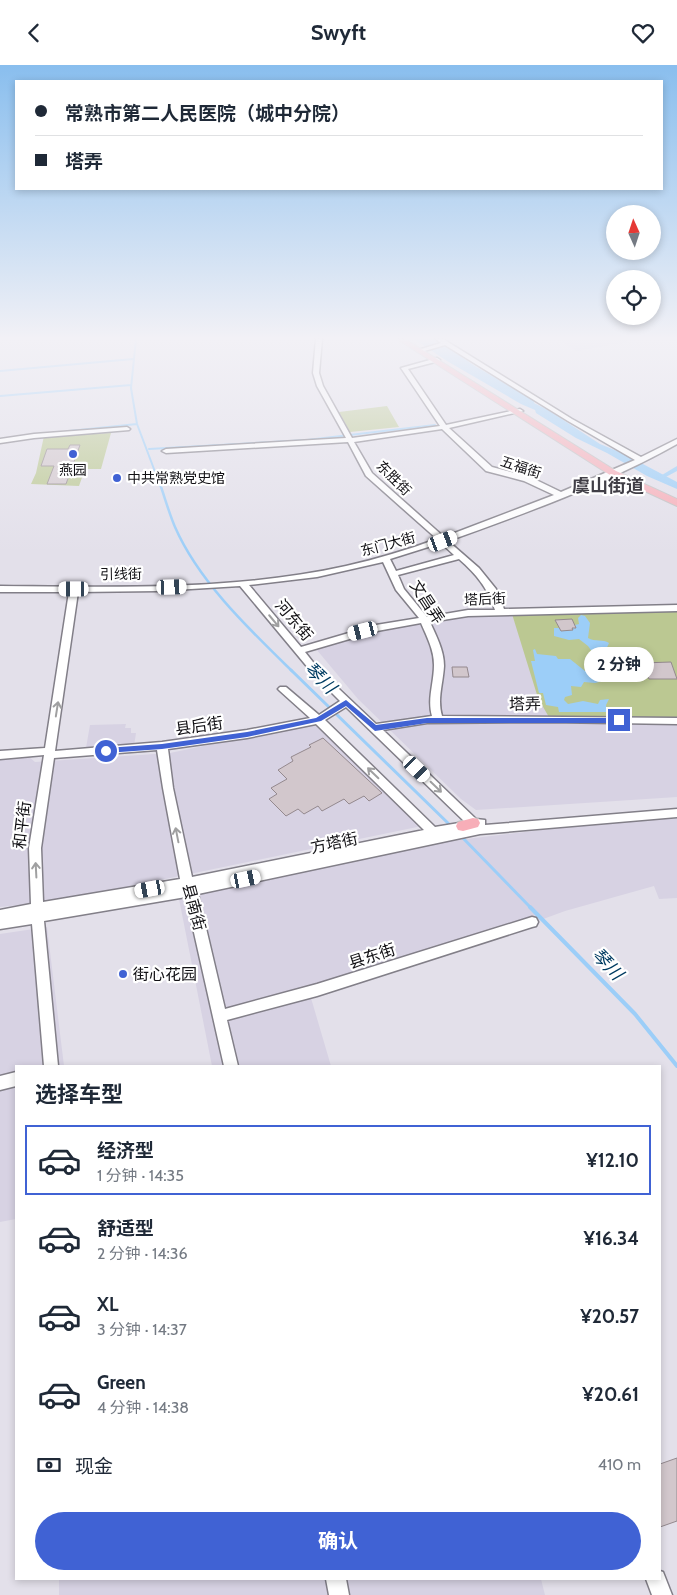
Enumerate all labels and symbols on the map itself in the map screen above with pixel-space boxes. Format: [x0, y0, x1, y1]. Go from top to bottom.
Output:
north arrow [606, 205, 661, 260]
marker: 燕园 [67, 448, 79, 460]
street label: 五福街 [498, 452, 544, 482]
street label: 东胜街 [373, 457, 415, 499]
place label: 燕园 [59, 461, 87, 479]
place label: 中共常熟党史馆 [127, 469, 225, 487]
marker: 中共常熟党史馆 [111, 472, 123, 484]
district label: 虞山街道 [572, 475, 644, 497]
street label: 东门大街 [359, 528, 417, 560]
car [426, 529, 459, 553]
street label: 引线街 [100, 565, 142, 583]
street label: 文昌弄 [406, 577, 448, 627]
car [156, 579, 187, 595]
car [59, 582, 89, 597]
street label: 塔后街 [464, 589, 506, 609]
street label: 河东街 [271, 596, 317, 644]
one-way arrow [268, 614, 279, 627]
car [346, 620, 379, 642]
callout: 2 分钟 [584, 647, 654, 683]
water label: 琴川 [299, 658, 342, 700]
street label: 塔弄 [509, 694, 541, 714]
one-way arrow [53, 701, 63, 717]
route end [608, 709, 630, 731]
street label: 县后街 [174, 713, 224, 739]
route start [95, 740, 117, 762]
car [400, 753, 433, 785]
one-way arrow [367, 767, 380, 779]
one-way arrow [429, 781, 442, 793]
street label: 和平街 [10, 800, 34, 850]
one-way arrow [172, 827, 181, 843]
street label: 方塔街 [309, 829, 359, 857]
one-way arrow [31, 862, 41, 878]
car [229, 869, 262, 889]
car [133, 879, 166, 899]
street label: 县南街 [179, 881, 209, 933]
street label: 县东街 [346, 940, 398, 972]
water label: 琴川 [587, 943, 629, 986]
place label: 街心花园 [133, 965, 197, 984]
marker: 街心花园 [117, 968, 129, 980]

